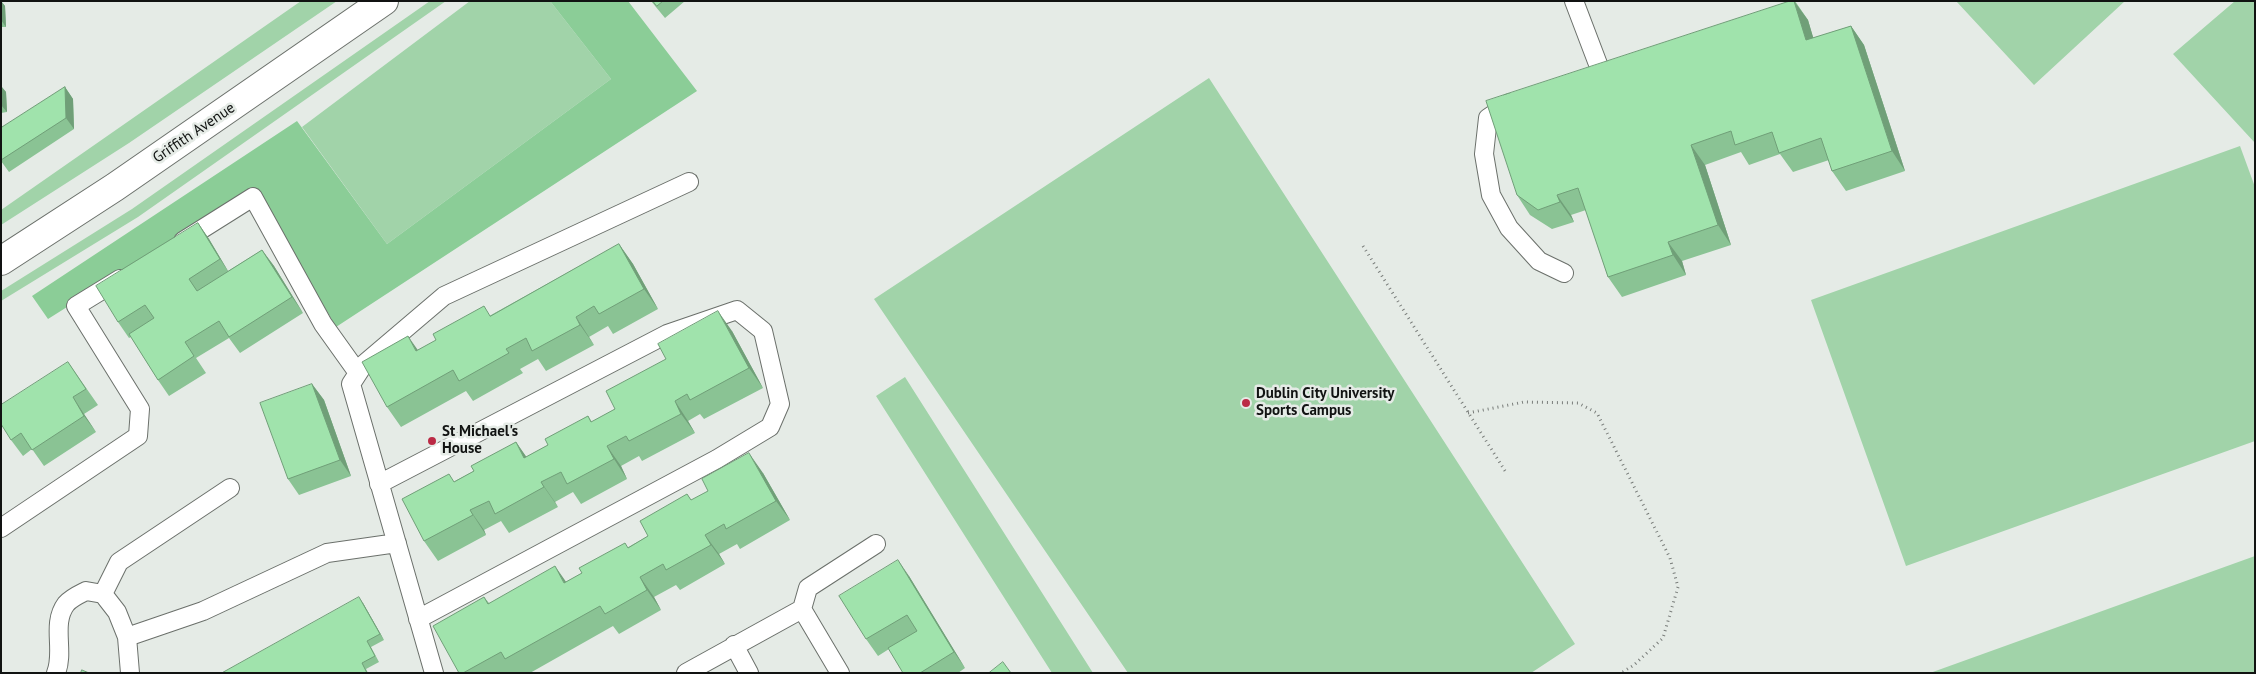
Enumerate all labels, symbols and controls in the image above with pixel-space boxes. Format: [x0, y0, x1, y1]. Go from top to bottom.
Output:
street label: Griffith Avenue [149, 99, 239, 167]
place label: Dublin City University Sports Campus [1256, 385, 1394, 420]
marker: Dublin City University Sports Campus [1240, 397, 1252, 409]
place label: St Michael's House [442, 423, 518, 458]
marker: St Michael's House [426, 435, 438, 447]

